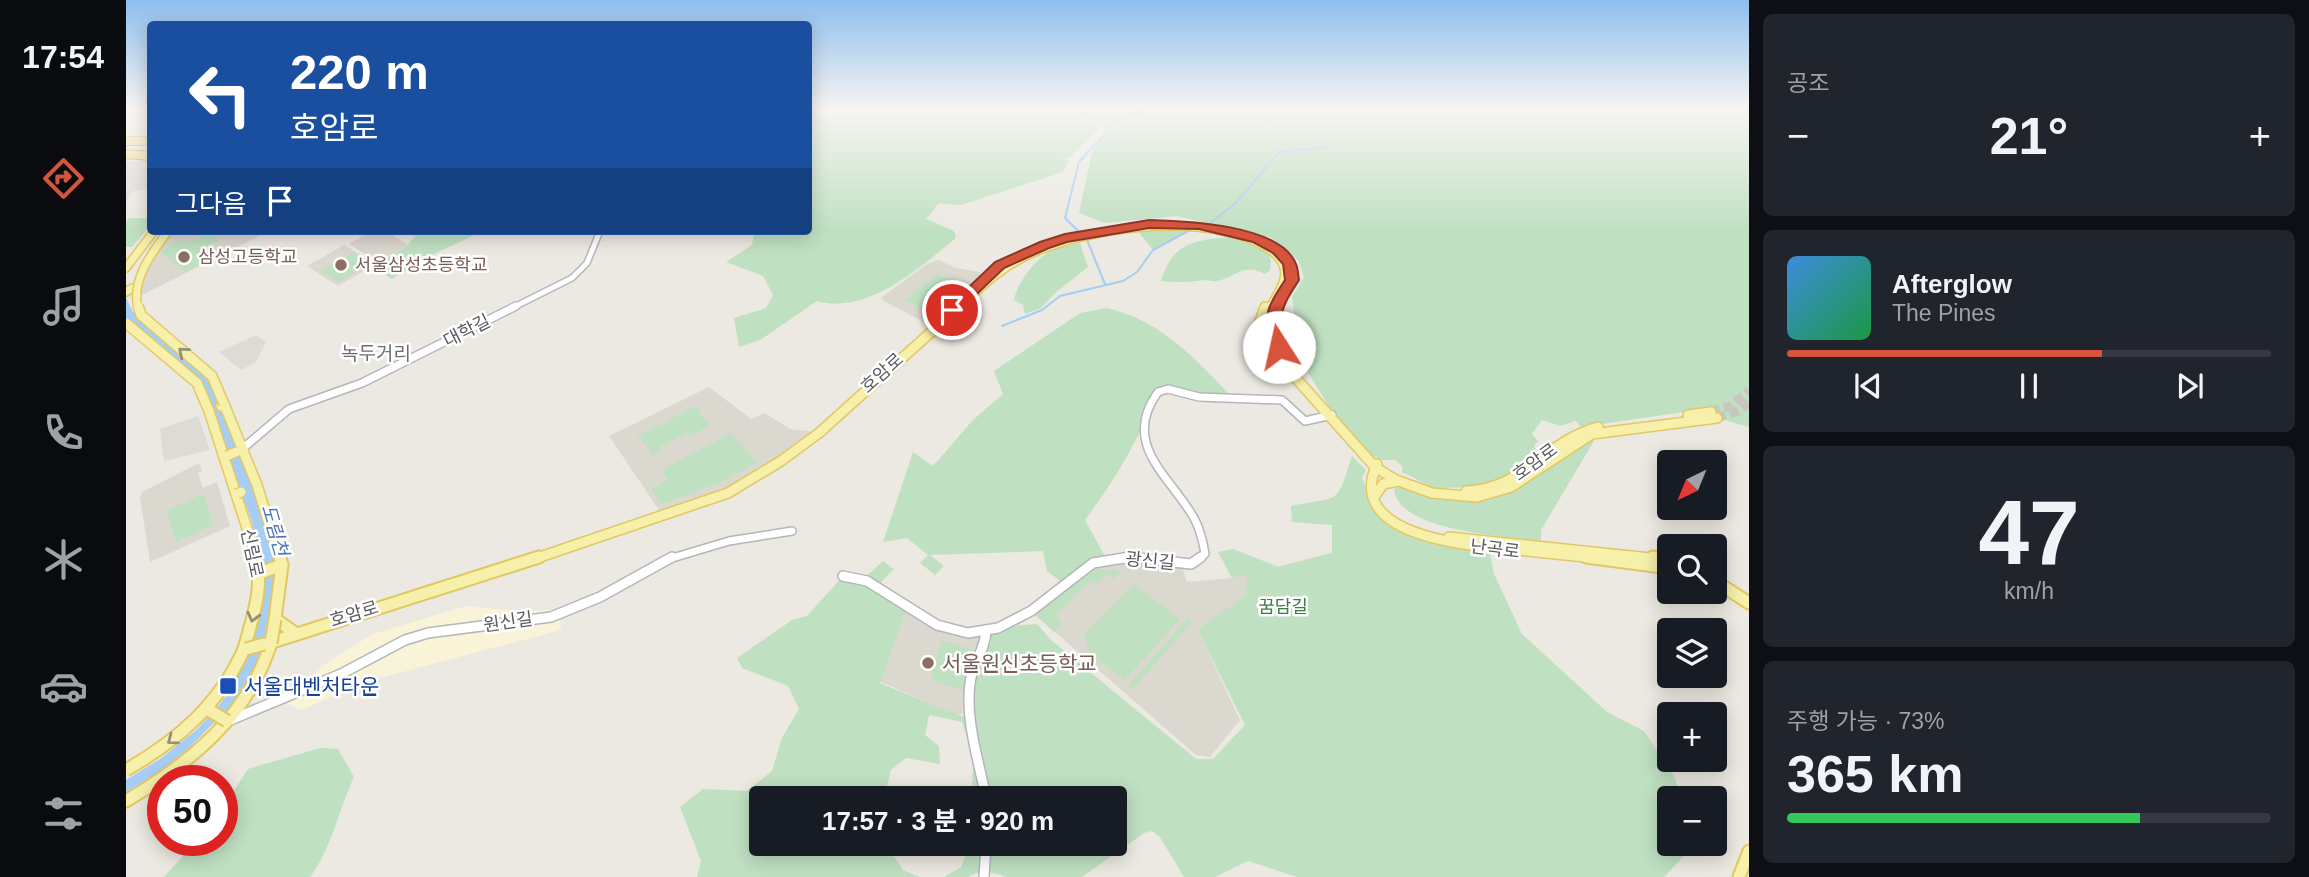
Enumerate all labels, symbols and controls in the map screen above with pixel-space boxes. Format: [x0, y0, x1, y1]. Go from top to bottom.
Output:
text: 17:54 [22, 39, 104, 75]
text: 220 m [290, 45, 429, 99]
icon: left [175, 49, 266, 140]
text: 공조 [1787, 70, 1829, 96]
text: 21° [1990, 107, 2068, 165]
text: 호암로 [290, 110, 378, 146]
text: − [1787, 115, 1809, 157]
text: + [2249, 115, 2271, 157]
icon: directions [39, 154, 88, 203]
icon: arrive [261, 182, 299, 220]
text: 그다음 [175, 189, 247, 219]
place label: 삼성고등학교 [198, 247, 297, 267]
marker: 삼성고등학교 [176, 249, 192, 265]
place label: 서울삼성초등학교 [355, 255, 487, 275]
marker: 서울삼성초등학교 [333, 257, 349, 273]
text: Afterglow [1892, 269, 2012, 299]
pin [922, 280, 982, 340]
icon: music [39, 281, 88, 330]
icon: arrive [933, 291, 971, 329]
text: The Pines [1892, 300, 1996, 326]
position arrow [1242, 310, 1316, 384]
street label: 대학길 [440, 311, 494, 351]
district label: 녹두거리 [341, 343, 411, 364]
one-way arrow [179, 348, 192, 360]
street label: 호암로 [857, 349, 907, 397]
icon: previous [1849, 367, 1887, 405]
icon: pause [2010, 367, 2048, 405]
icon: next [2171, 367, 2209, 405]
icon: phone [39, 408, 88, 457]
street label: 호암로 [1509, 439, 1561, 485]
north arrow [1657, 450, 1727, 520]
map controls [1657, 450, 1727, 856]
text: 47 [1978, 482, 2080, 583]
water label: 도림천 [258, 502, 293, 560]
street label: 신림로 [237, 527, 267, 579]
button: search [1657, 534, 1727, 604]
icon: climate [39, 535, 88, 584]
street label: 난곡로 [1469, 536, 1521, 562]
street label: 광신길 [1124, 549, 1176, 573]
text: km/h [2004, 578, 2054, 604]
street label: 호암로 [327, 597, 381, 631]
park label: 꿈담길 [1258, 597, 1308, 617]
street label: 원신길 [482, 609, 534, 635]
one-way arrow [247, 611, 261, 623]
button: layers [1657, 618, 1727, 688]
place label: 서울원신초등학교 [942, 652, 1097, 675]
marker: 서울원신초등학교 [920, 655, 936, 671]
icon: car [39, 662, 88, 711]
place label: 서울대벤처타운 [244, 675, 379, 698]
marker: 서울대벤처타운 [218, 676, 238, 696]
button: + [1657, 702, 1727, 772]
text: 주행 가능 · 73% [1787, 708, 1945, 734]
one-way arrow [168, 732, 180, 744]
text: 365 km [1787, 745, 1963, 803]
speed limit sign: 50 [147, 765, 238, 856]
button: − [1657, 786, 1727, 856]
icon: filters [39, 789, 88, 838]
text: 17:57 · 3 분 · 920 m [822, 806, 1054, 836]

